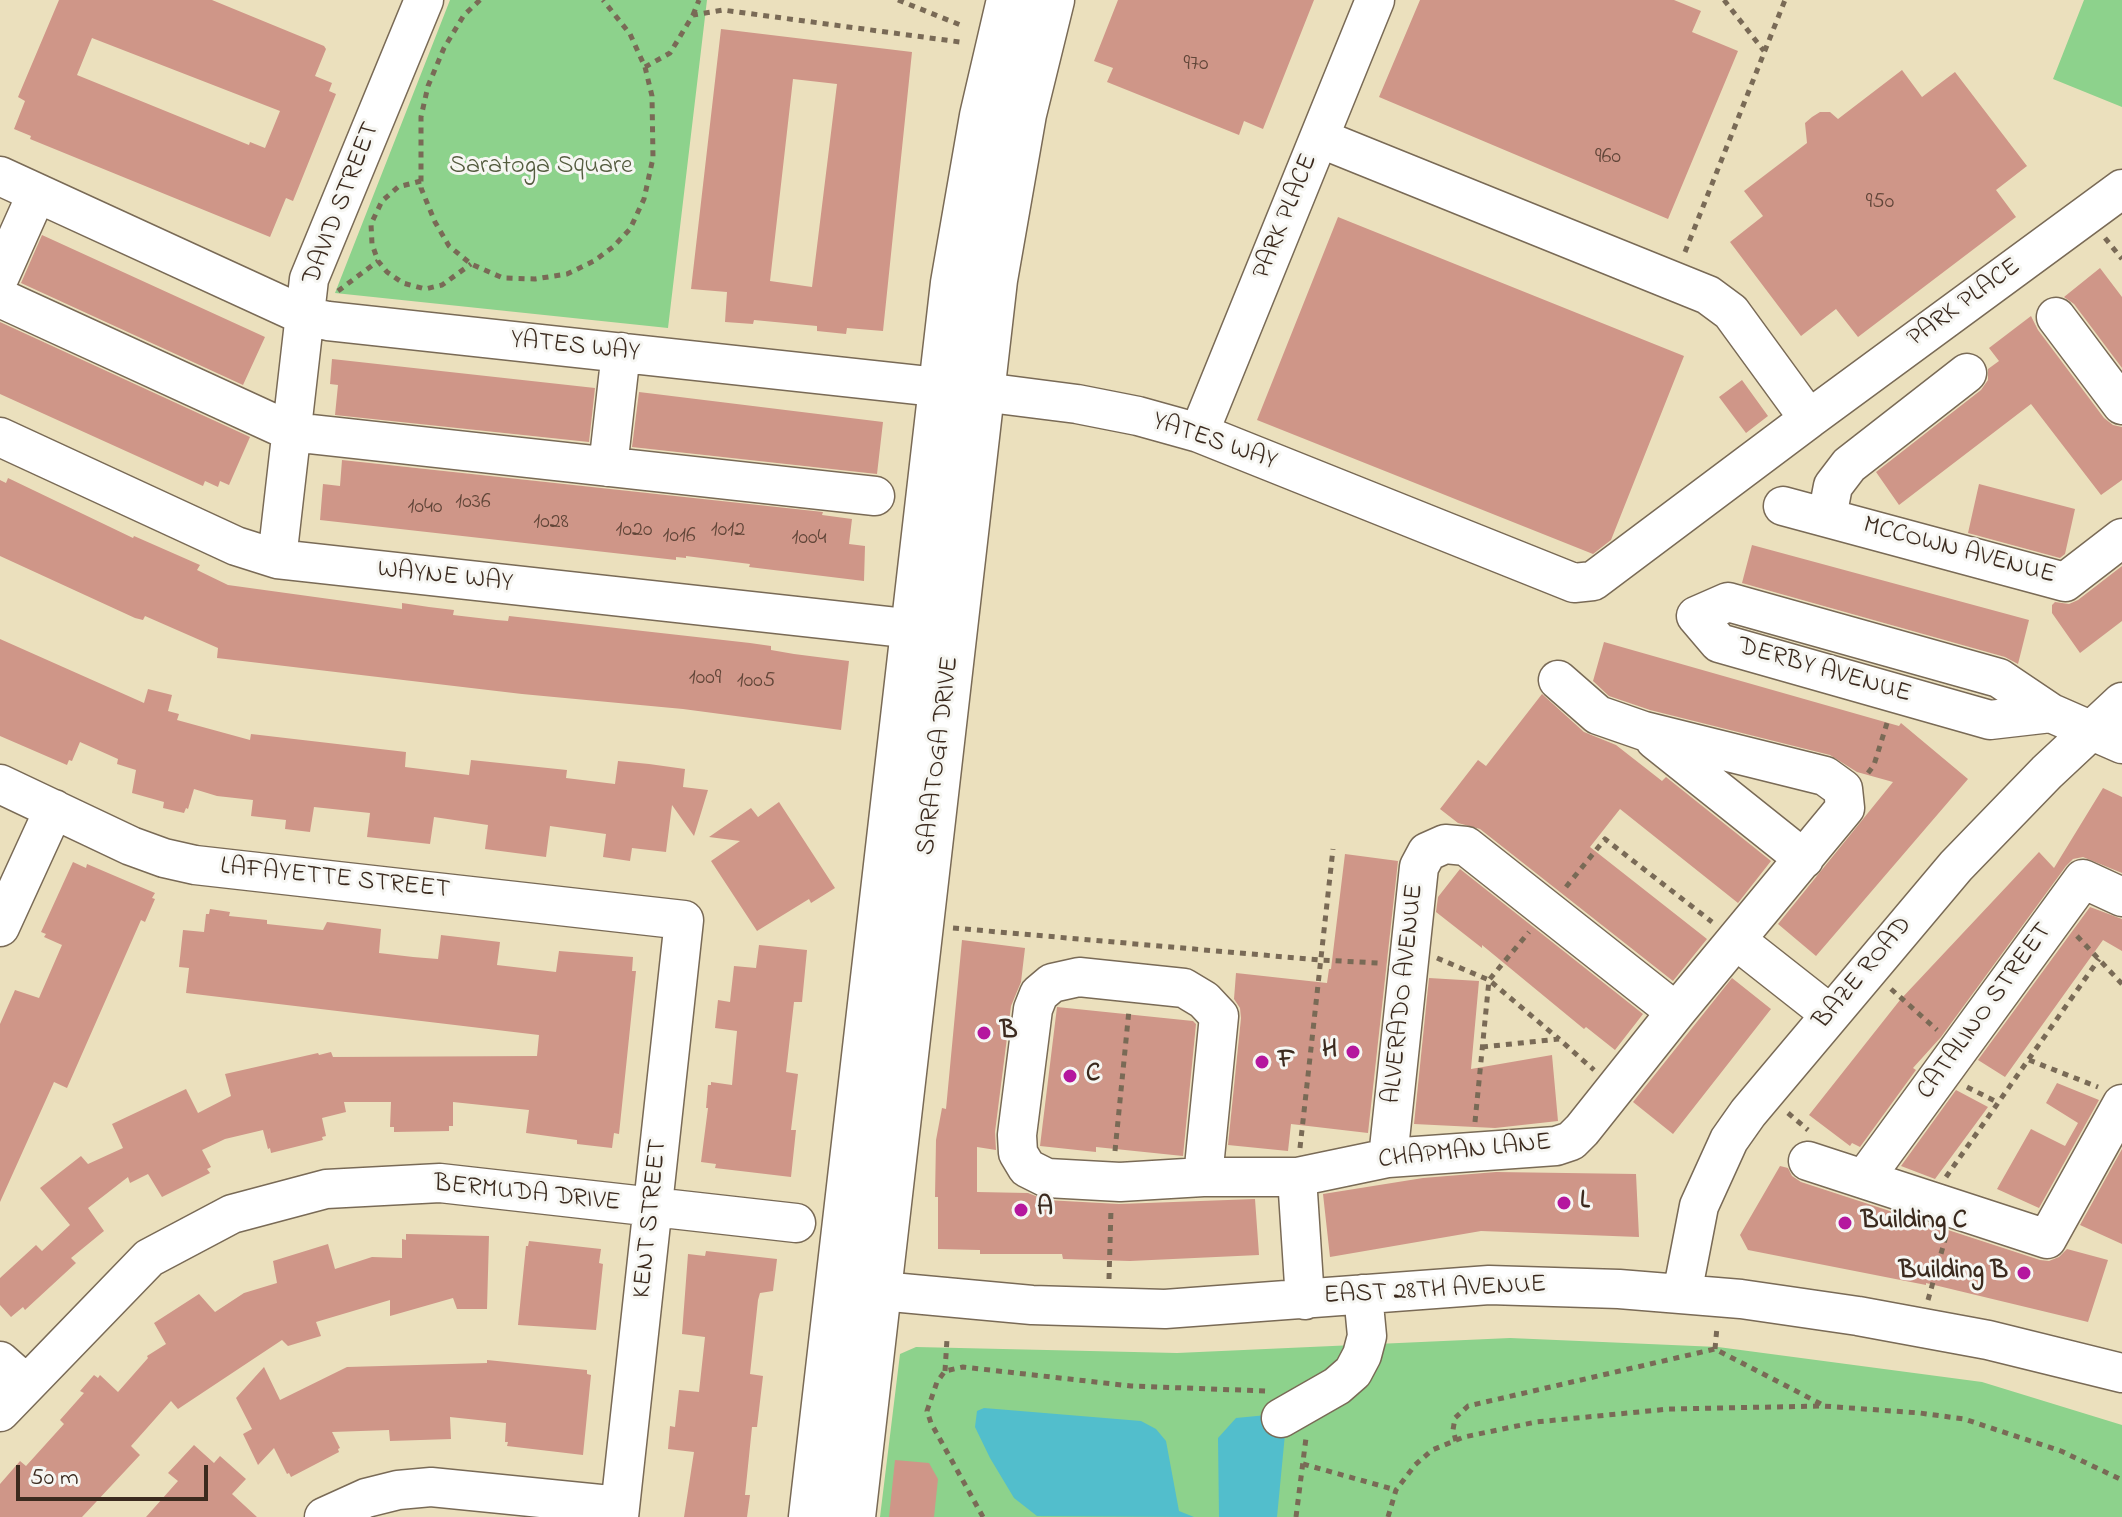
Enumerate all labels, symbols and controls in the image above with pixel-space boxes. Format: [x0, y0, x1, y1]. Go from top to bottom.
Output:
house number: 970 [1183, 52, 1209, 78]
street label: DAVID STREET [298, 118, 388, 290]
house number: 960 [1595, 145, 1621, 171]
street label: PARK PLACE [1248, 150, 1326, 284]
park label: Saratoga Square [449, 152, 633, 184]
house number: 950 [1866, 190, 1894, 216]
street label: PARK PLACE [1902, 253, 2028, 355]
street label: YATES WAY [509, 326, 641, 370]
street label: YATES WAY [1148, 407, 1280, 479]
house number: 1036 [455, 490, 491, 516]
house number: 1040 [407, 495, 443, 521]
house number: 1028 [533, 510, 569, 536]
street label: MCCOWN AVENUE [1859, 511, 2059, 593]
house number: 1020 [616, 518, 652, 544]
house number: 1012 [711, 518, 745, 544]
house number: 1016 [662, 524, 696, 550]
house number: 1004 [791, 526, 827, 552]
street label: WAYNE WAY [376, 555, 514, 601]
street label: DERBY AVENUE [1734, 632, 1914, 712]
street label: SARATOGA DRIVE [912, 655, 968, 857]
house number: 1009 [689, 666, 721, 692]
house number: 1005 [737, 669, 775, 695]
street label: LAFAYETTE STREET [219, 852, 451, 908]
street label: ALVERADO AVENUE [1378, 883, 1432, 1105]
street label: BAZE ROAD [1808, 911, 1920, 1037]
street label: CATALINO STREET [1912, 918, 2060, 1106]
place label: B [1000, 1017, 1017, 1049]
marker: B [975, 1024, 993, 1042]
place label: H [1322, 1036, 1337, 1068]
marker: H [1344, 1043, 1362, 1061]
place label: F [1278, 1046, 1295, 1078]
marker: F [1253, 1053, 1271, 1071]
place label: C [1086, 1060, 1100, 1092]
marker: C [1061, 1067, 1079, 1085]
street label: CHAPMAN LANE [1377, 1128, 1553, 1178]
street label: KENT STREET [628, 1138, 676, 1300]
street label: BERMUDA DRIVE [432, 1170, 622, 1220]
place label: L [1580, 1187, 1590, 1219]
place label: A [1037, 1194, 1053, 1226]
marker: L [1555, 1194, 1573, 1212]
marker: A [1012, 1201, 1030, 1219]
place label: Building C [1861, 1207, 1967, 1239]
marker: Building C [1836, 1214, 1854, 1232]
place label: Building B [1899, 1257, 2008, 1289]
marker: Building B [2015, 1264, 2033, 1282]
street label: EAST 28TH AVENUE [1323, 1271, 1547, 1313]
scale bar [20, 1449, 212, 1499]
text: 50 m [30, 1461, 79, 1496]

